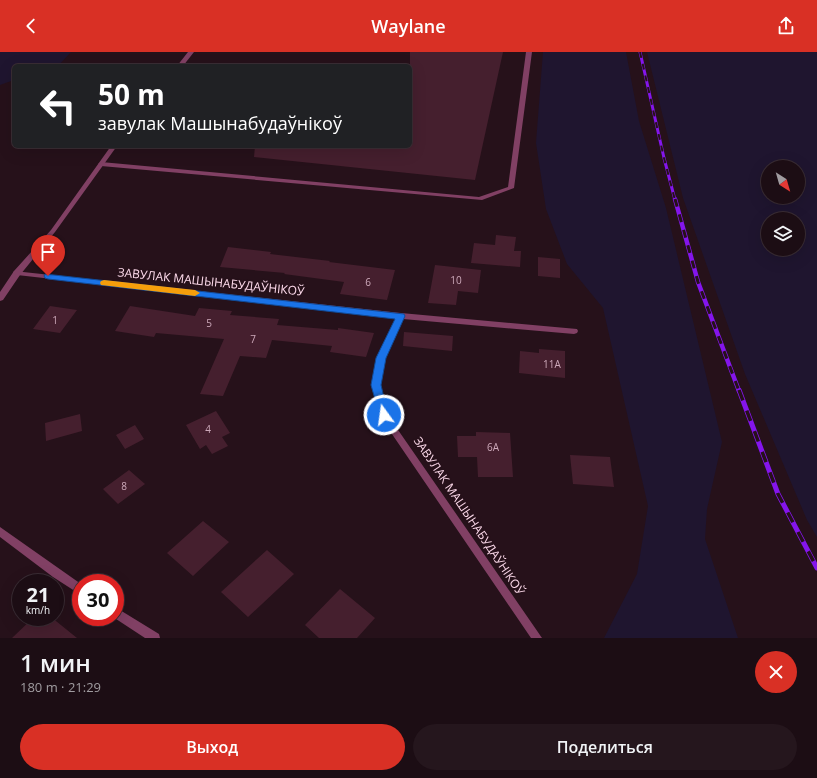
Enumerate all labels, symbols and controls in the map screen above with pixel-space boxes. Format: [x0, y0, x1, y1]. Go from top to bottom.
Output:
text: Waylane [371, 14, 446, 38]
icon: back [20, 15, 42, 37]
icon: share [775, 15, 797, 37]
text: 50 m [98, 75, 165, 113]
icon: left [32, 80, 84, 132]
text: завулак Машынабудаўнікоў [98, 111, 342, 135]
north arrow [761, 160, 805, 204]
map controls [761, 160, 805, 256]
button: layers [761, 212, 805, 256]
pin [31, 235, 65, 276]
icon: arrive [37, 241, 59, 263]
street label: ЗАВУЛАК МАШЫНАБУДАЎНІКОЎ [117, 263, 306, 300]
house number: 10 [450, 273, 462, 287]
house number: 6 [365, 275, 371, 289]
house number: 1 [52, 313, 58, 327]
house number: 5 [206, 316, 212, 330]
house number: 7 [250, 332, 256, 346]
house number: 11А [543, 357, 562, 371]
position arrow [363, 394, 405, 436]
house number: 4 [205, 422, 211, 436]
street label: ЗАВУЛАК МАШЫНАБУДАЎНІКОЎ [410, 433, 529, 599]
house number: 6А [487, 440, 500, 454]
house number: 8 [121, 479, 127, 493]
speed limit sign: 30 [72, 574, 124, 626]
text: 21 [27, 581, 49, 608]
text: km/h [26, 603, 50, 617]
text: 1 мин [20, 646, 91, 679]
button: close [755, 651, 797, 693]
text: 180 m · 21:29 [20, 678, 101, 696]
button: Выход [20, 724, 405, 770]
button: Поделиться [413, 724, 797, 770]

